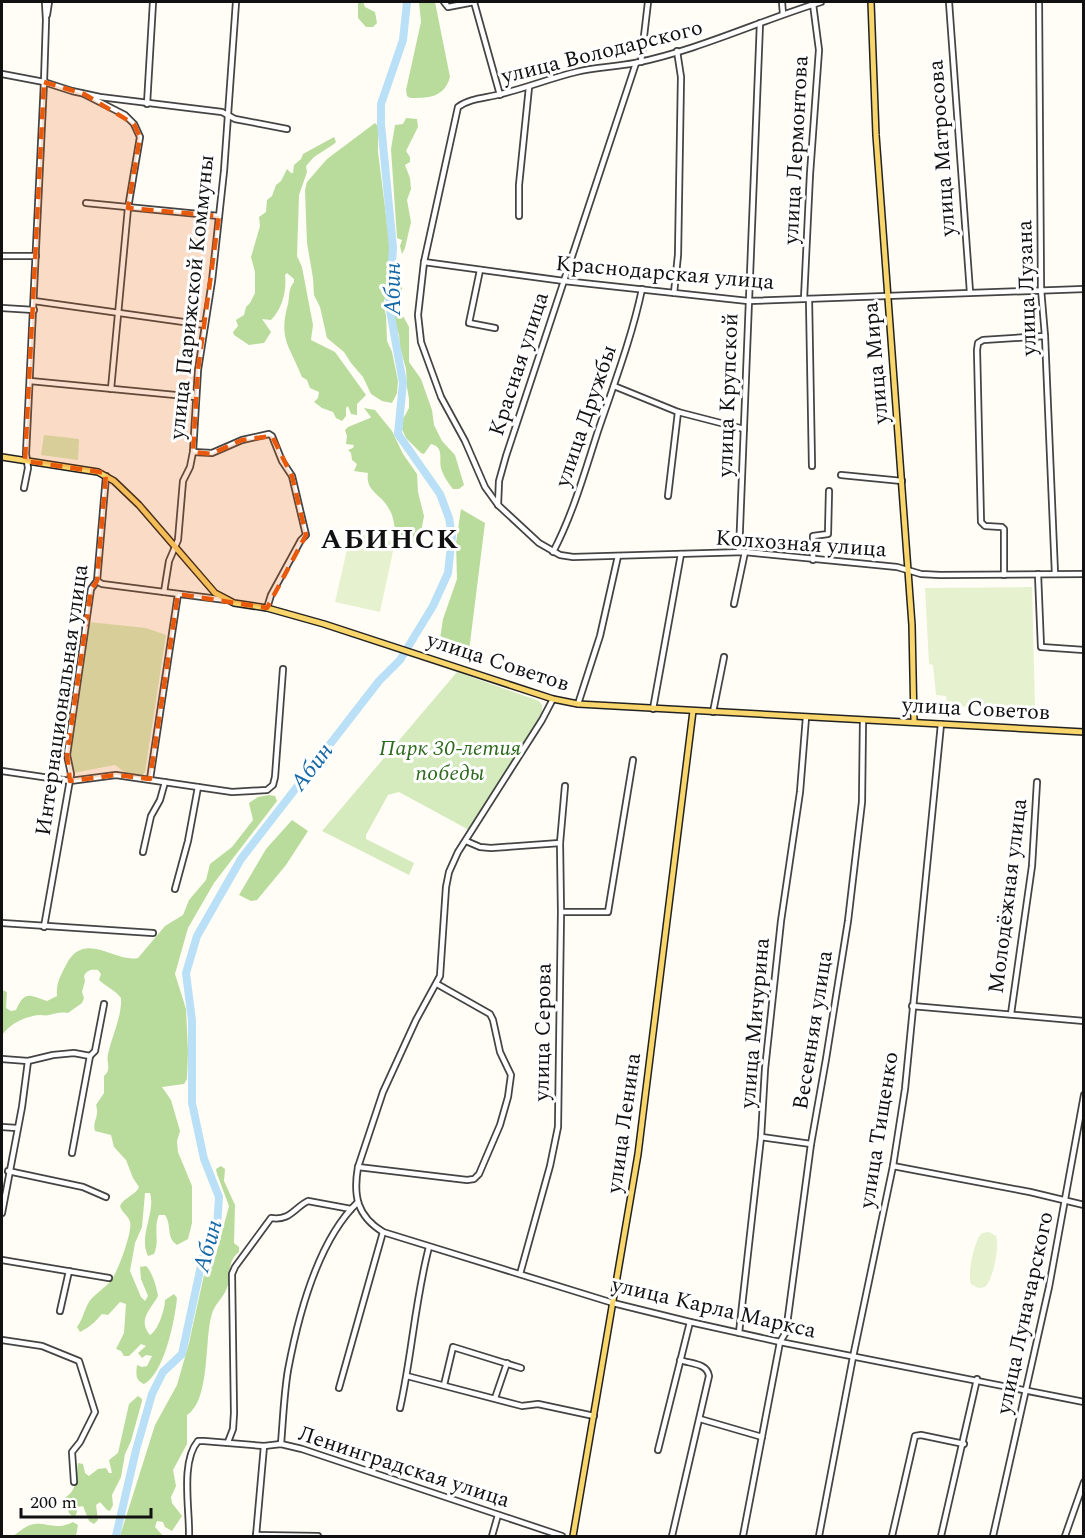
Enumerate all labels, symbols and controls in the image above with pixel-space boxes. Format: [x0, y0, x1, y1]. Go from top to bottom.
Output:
street label: улица Володарского [497, 11, 706, 93]
street label: улица Лермонтова [775, 54, 817, 246]
street label: улица Матросова [919, 58, 965, 238]
street label: улица Парижской Коммуны [161, 153, 223, 442]
street label: улица Лузана [1008, 219, 1046, 358]
street label: Краснодарская улица [554, 247, 776, 299]
water label: Абин [375, 262, 411, 316]
street label: Красная улица [480, 287, 558, 440]
street label: улица Мира [854, 300, 898, 426]
street label: улица Крупской [709, 313, 747, 478]
street label: улица Дружбы [546, 340, 626, 493]
district label: АБИНСК [321, 518, 459, 561]
street label: Колхозная улица [714, 522, 888, 566]
street label: Интернациональная улица [27, 562, 97, 838]
street label: улица Советов [422, 623, 573, 701]
street label: улица Советов [900, 689, 1051, 729]
park label: Парк 30-летия победы [379, 732, 522, 790]
water label: Абин [281, 735, 343, 800]
street label: Молодёжная улица [980, 796, 1036, 995]
street label: улица Мичурина [731, 936, 779, 1111]
street label: Весенняя улица [784, 948, 842, 1112]
street label: улица Серова [525, 962, 561, 1102]
street label: улица Тищенко [850, 1049, 908, 1211]
street label: улица Ленина [598, 1050, 650, 1196]
street label: улица Луначарского [987, 1209, 1063, 1418]
water label: Абин [183, 1215, 233, 1277]
street label: улица Карла Маркса [608, 1268, 820, 1348]
street label: Ленинградская улица [294, 1417, 514, 1517]
scale bar [21, 1481, 152, 1519]
text: 200 m [30, 1489, 77, 1516]

